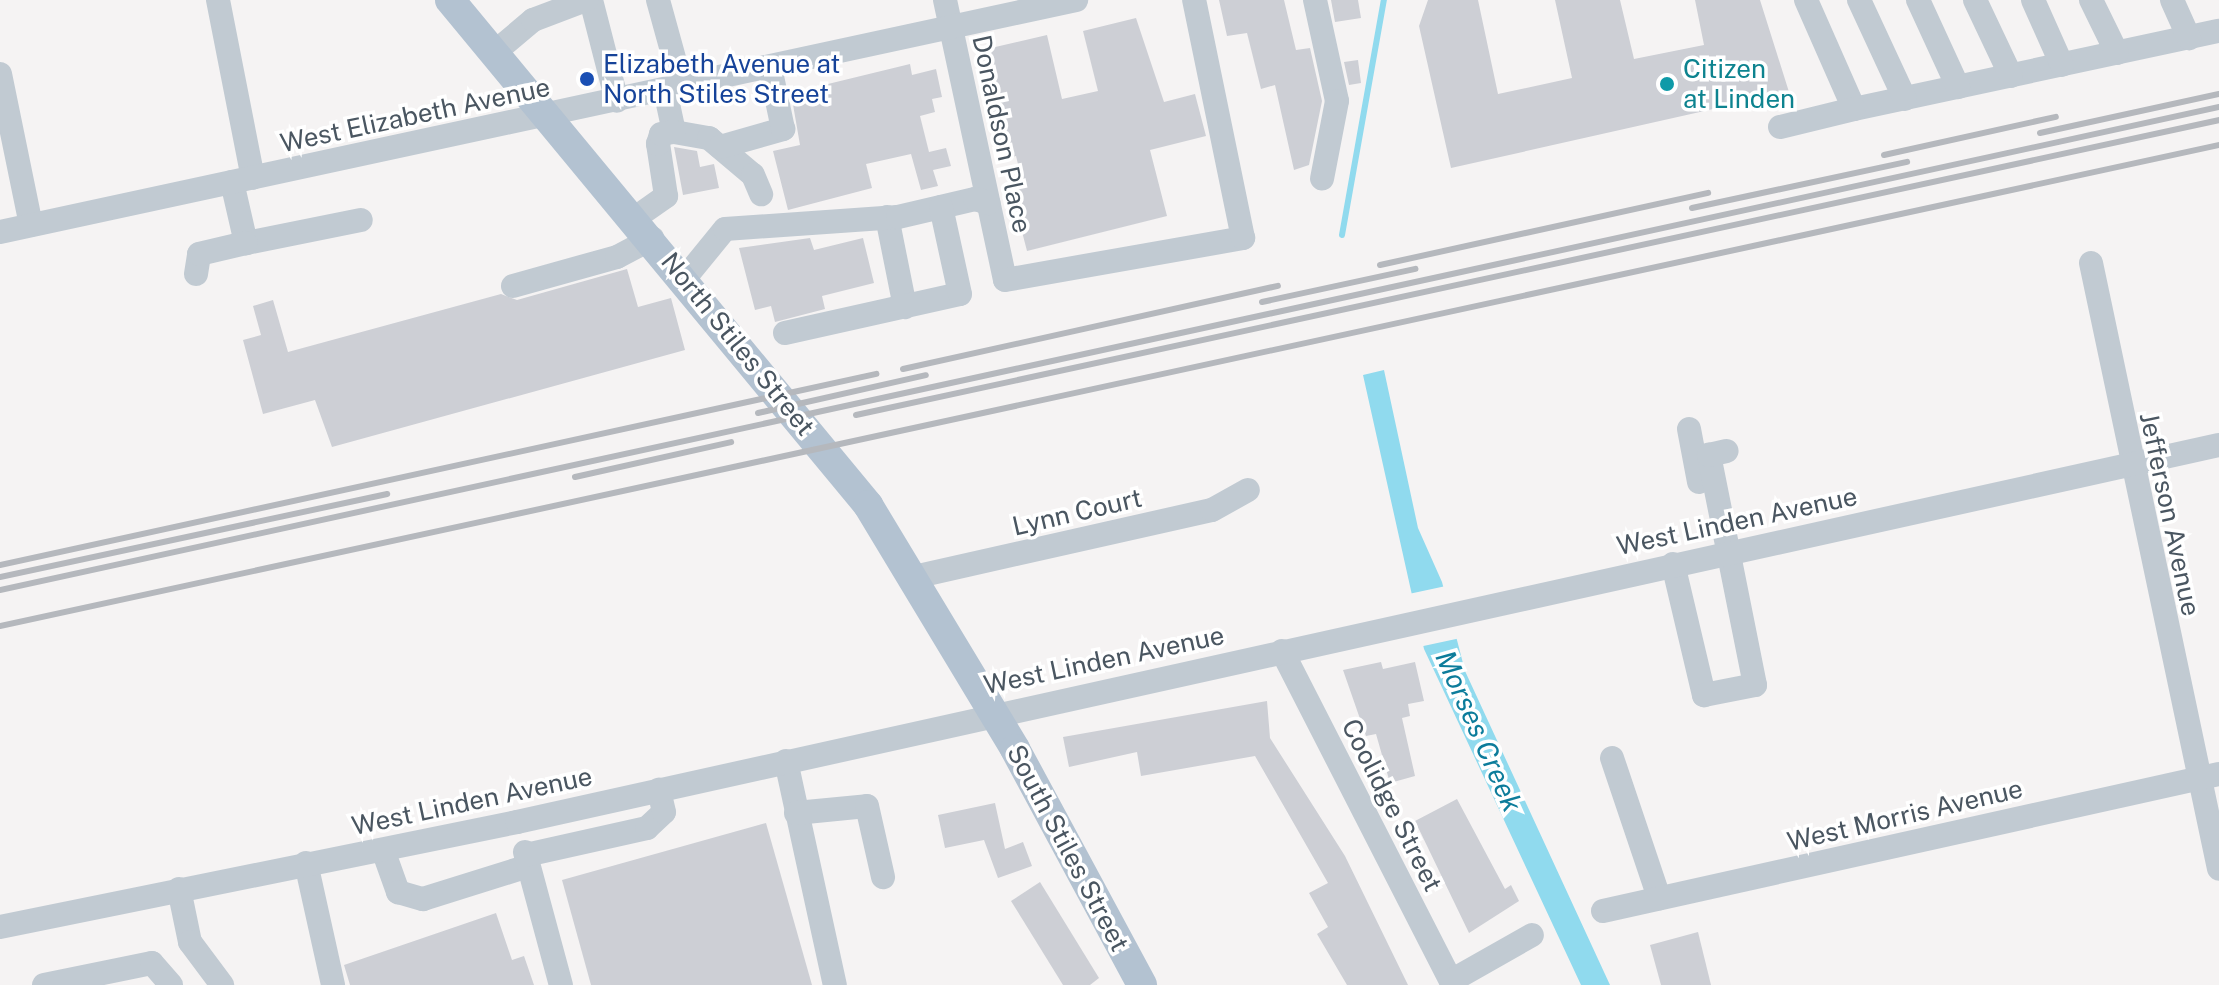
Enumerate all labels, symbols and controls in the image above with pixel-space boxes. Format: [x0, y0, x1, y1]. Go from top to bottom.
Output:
street label: Donaldson Place [966, 32, 1038, 236]
place label: Elizabeth Avenue at North Stiles Street [603, 48, 841, 110]
place label: Citizen at Linden [1683, 53, 1795, 114]
marker: Elizabeth Avenue at North Stiles Street [578, 70, 596, 88]
street label: West Elizabeth Avenue [277, 71, 553, 159]
marker: Citizen at Linden [1658, 75, 1676, 93]
street label: North Stiles Street [655, 246, 821, 442]
street label: Jefferson Avenue [2133, 409, 2207, 619]
street label: West Linden Avenue [1614, 480, 1860, 562]
street label: Lynn Court [1009, 482, 1145, 542]
street label: West Linden Avenue [981, 619, 1227, 701]
water label: Morses Creek [1428, 645, 1530, 817]
street label: Coolidge Street [1335, 713, 1449, 897]
street label: South Stiles Street [1000, 739, 1136, 957]
street label: West Linden Avenue [349, 760, 595, 842]
street label: West Morris Avenue [1784, 773, 2026, 857]

